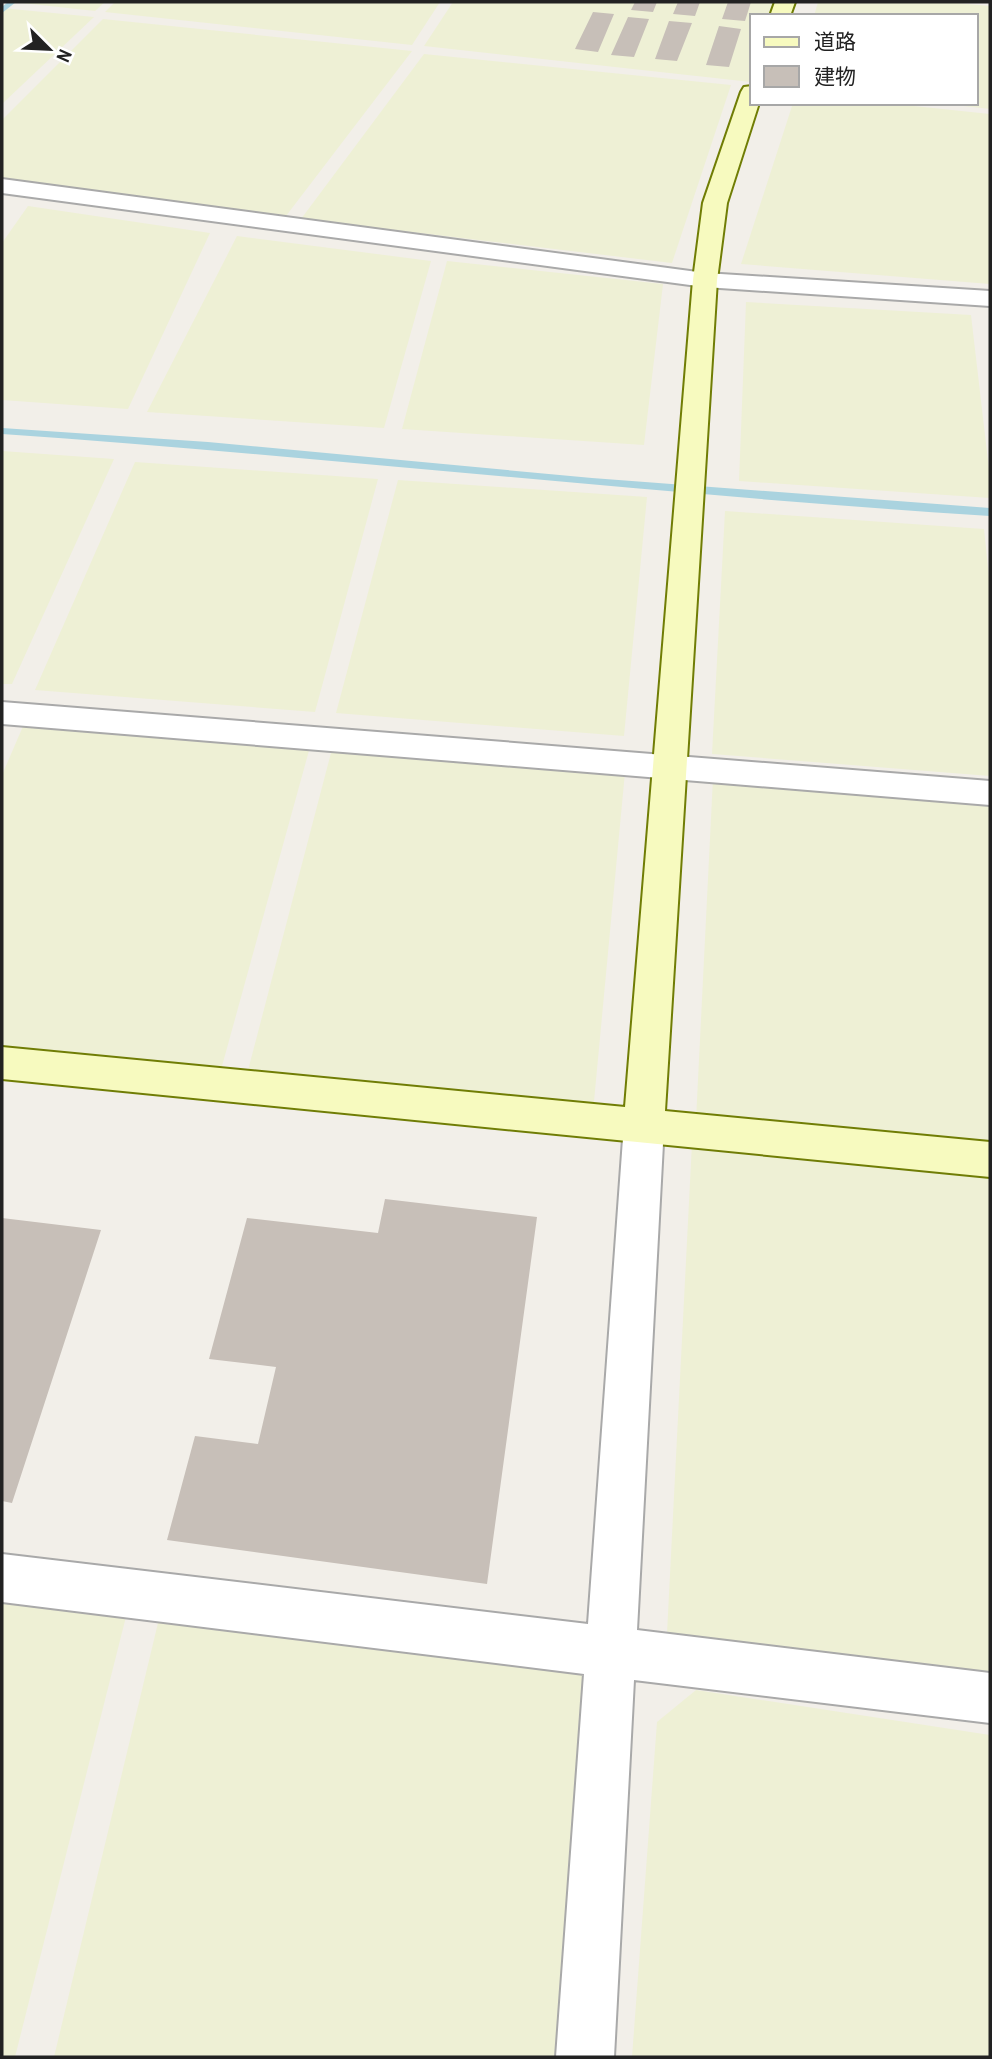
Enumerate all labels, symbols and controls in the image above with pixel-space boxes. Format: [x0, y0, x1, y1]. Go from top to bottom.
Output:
north arrow [14, 14, 84, 84]
legend [750, 14, 978, 105]
text: 道路 [814, 27, 856, 56]
text: N [50, 45, 79, 66]
text: 建物 [814, 62, 856, 91]

